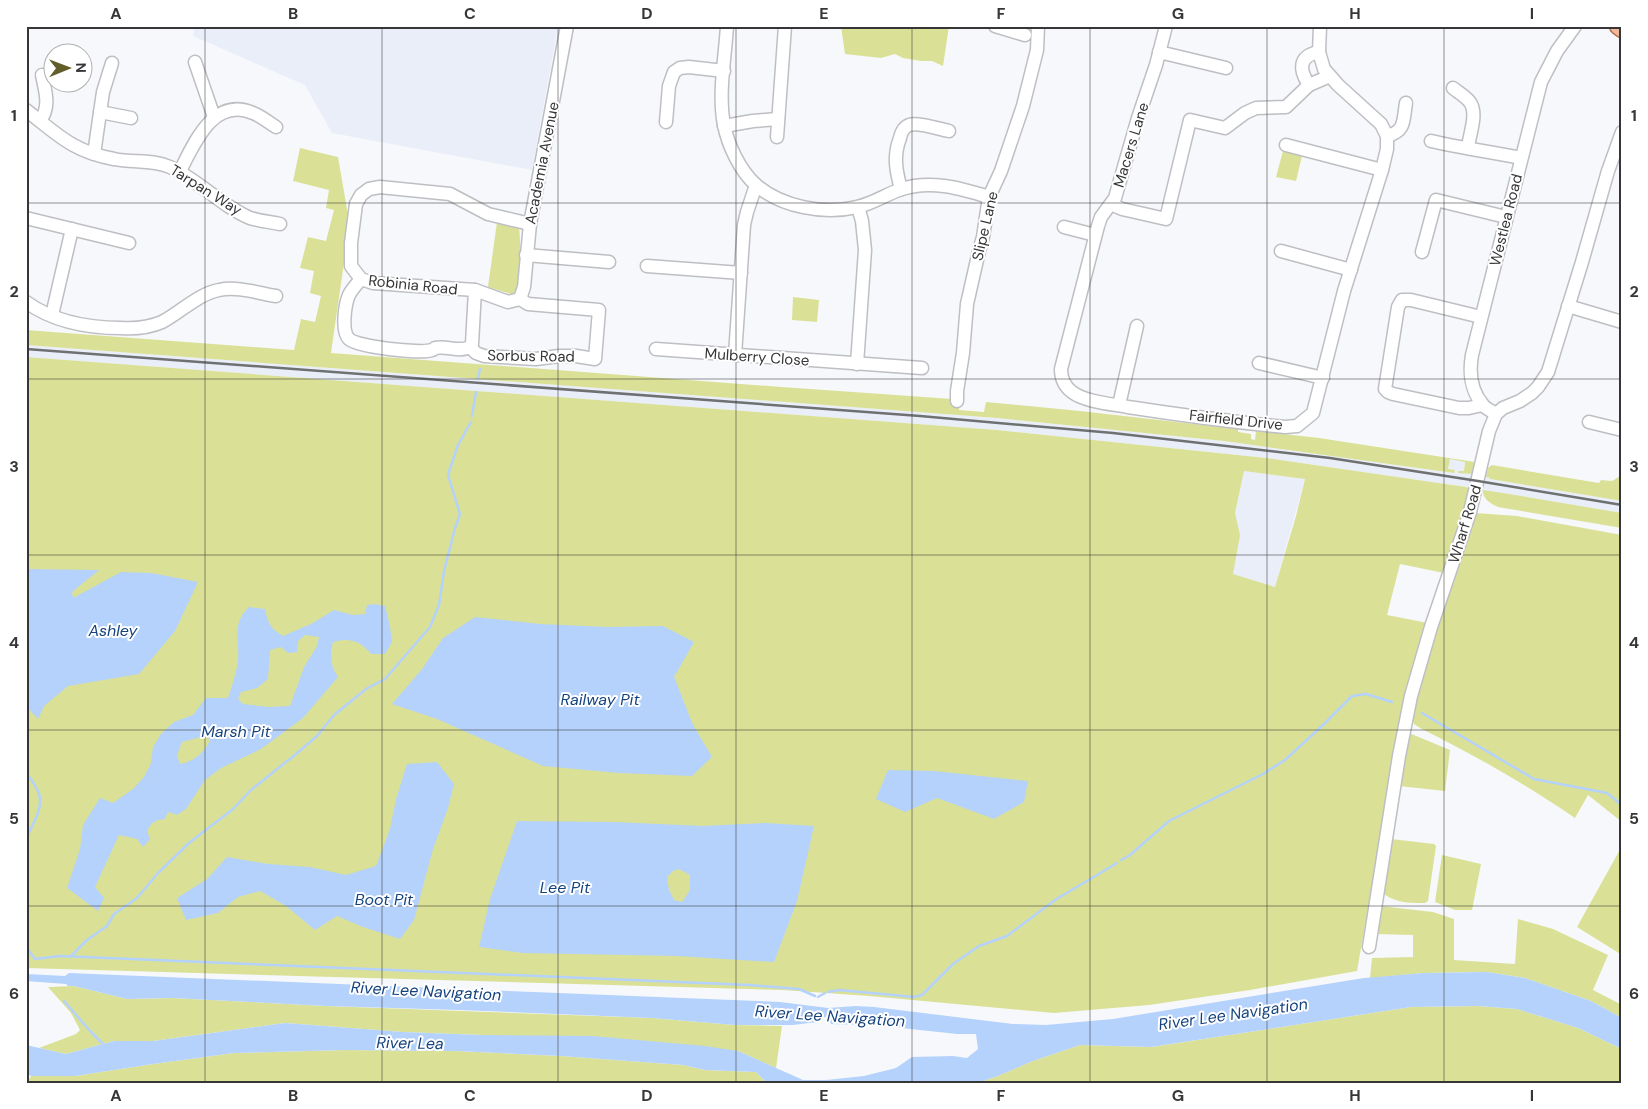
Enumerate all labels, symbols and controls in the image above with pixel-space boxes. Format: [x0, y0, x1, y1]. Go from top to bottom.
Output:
text: A [110, 3, 122, 24]
text: B [288, 3, 298, 24]
text: C [464, 3, 476, 24]
text: D [641, 3, 653, 24]
text: E [819, 3, 829, 24]
text: F [997, 3, 1006, 24]
text: G [1172, 3, 1184, 24]
text: H [1349, 3, 1361, 24]
text: I [1530, 3, 1534, 24]
north arrow [42, 42, 92, 92]
text: N [72, 63, 90, 73]
street label: Academia Avenue [520, 100, 564, 226]
street label: Macers Lane [1109, 100, 1153, 190]
text: 1 [11, 105, 17, 126]
text: 1 [1631, 105, 1637, 126]
street label: Tarpan Way [166, 160, 246, 220]
street label: Westlea Road [1485, 172, 1527, 268]
street label: Slipe Lane [967, 189, 1003, 263]
street label: Robinia Road [367, 270, 459, 300]
text: 2 [9, 281, 19, 302]
text: 2 [1629, 281, 1639, 302]
street label: Mulberry Close [704, 343, 810, 371]
street label: Sorbus Road [487, 345, 575, 367]
street label: Fairfield Drive [1188, 405, 1284, 435]
text: 3 [9, 456, 19, 477]
text: 3 [1629, 456, 1639, 477]
street label: Wharf Road [1444, 482, 1486, 566]
water label: Ashley [87, 620, 139, 641]
text: 4 [9, 632, 19, 653]
text: 4 [1629, 632, 1639, 653]
water label: Railway Pit [560, 689, 640, 710]
water label: Marsh Pit [201, 721, 272, 742]
text: 5 [9, 808, 19, 829]
text: 5 [1629, 808, 1639, 829]
water label: Lee Pit [540, 877, 591, 898]
water label: Boot Pit [355, 889, 414, 910]
water label: River Lee Navigation [350, 977, 502, 1005]
text: 6 [9, 983, 19, 1004]
text: 6 [1629, 983, 1639, 1004]
water label: River Lee Navigation [1157, 993, 1309, 1035]
water label: River Lee Navigation [754, 1000, 906, 1032]
water label: River Lea [376, 1032, 444, 1054]
text: A [110, 1085, 122, 1106]
text: B [288, 1085, 298, 1106]
text: C [464, 1085, 476, 1106]
text: D [641, 1085, 653, 1106]
text: E [819, 1085, 829, 1106]
text: F [997, 1085, 1006, 1106]
text: G [1172, 1085, 1184, 1106]
text: H [1349, 1085, 1361, 1106]
text: I [1530, 1085, 1534, 1106]

